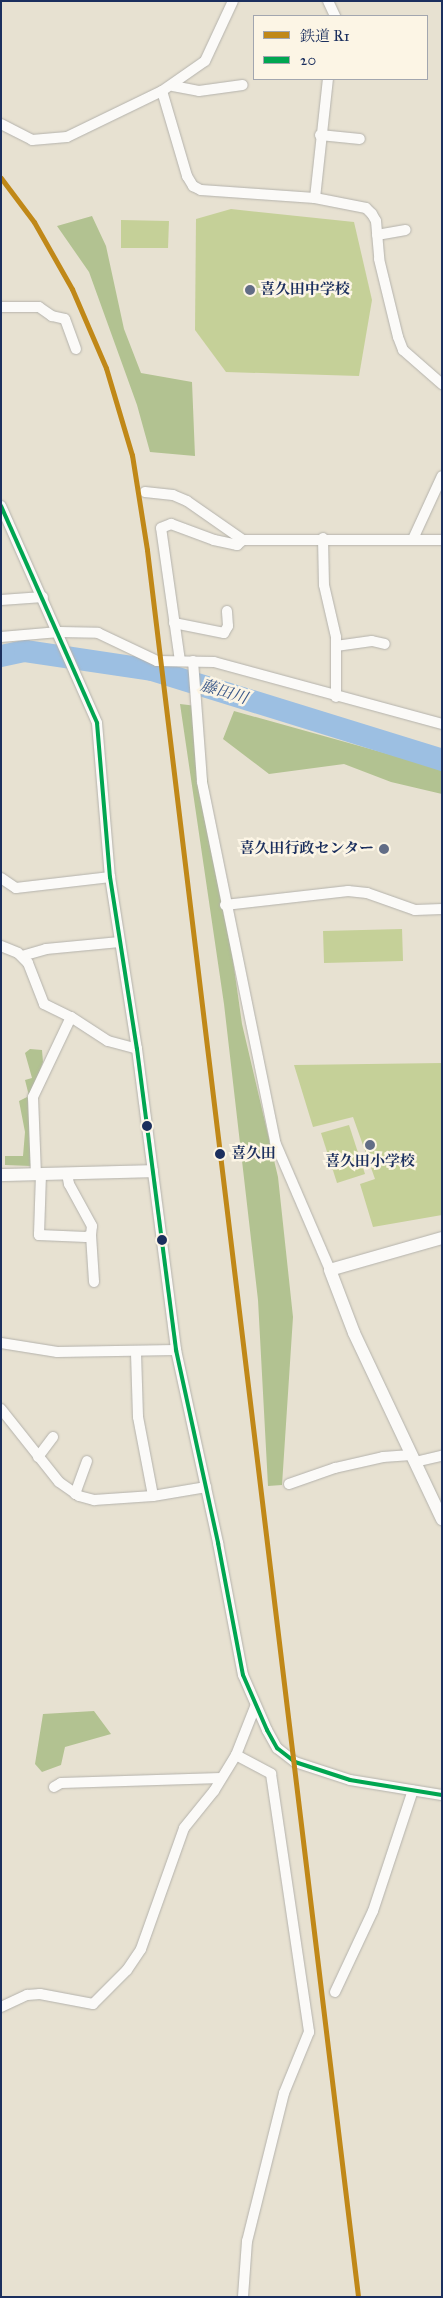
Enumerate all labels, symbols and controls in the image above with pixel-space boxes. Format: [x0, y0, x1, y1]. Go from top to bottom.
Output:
legend [253, 15, 428, 80]
text: 鉄道 R1 [300, 27, 350, 45]
text: 20 [300, 51, 316, 69]
place label: 喜久田中学校 [260, 281, 350, 299]
marker: 喜久田中学校 [244, 284, 256, 296]
water label: 藤田川 [198, 676, 250, 708]
place label: 喜久田行政センター [239, 840, 374, 858]
marker: 喜久田行政センター [378, 843, 390, 855]
unlabelled marker [142, 1121, 152, 1131]
marker: 喜久田小学校 [364, 1139, 376, 1151]
place label: 喜久田 [231, 1145, 276, 1163]
marker: 喜久田 [213, 1147, 227, 1161]
place label: 喜久田小学校 [325, 1153, 415, 1171]
unlabelled marker [157, 1235, 167, 1245]

